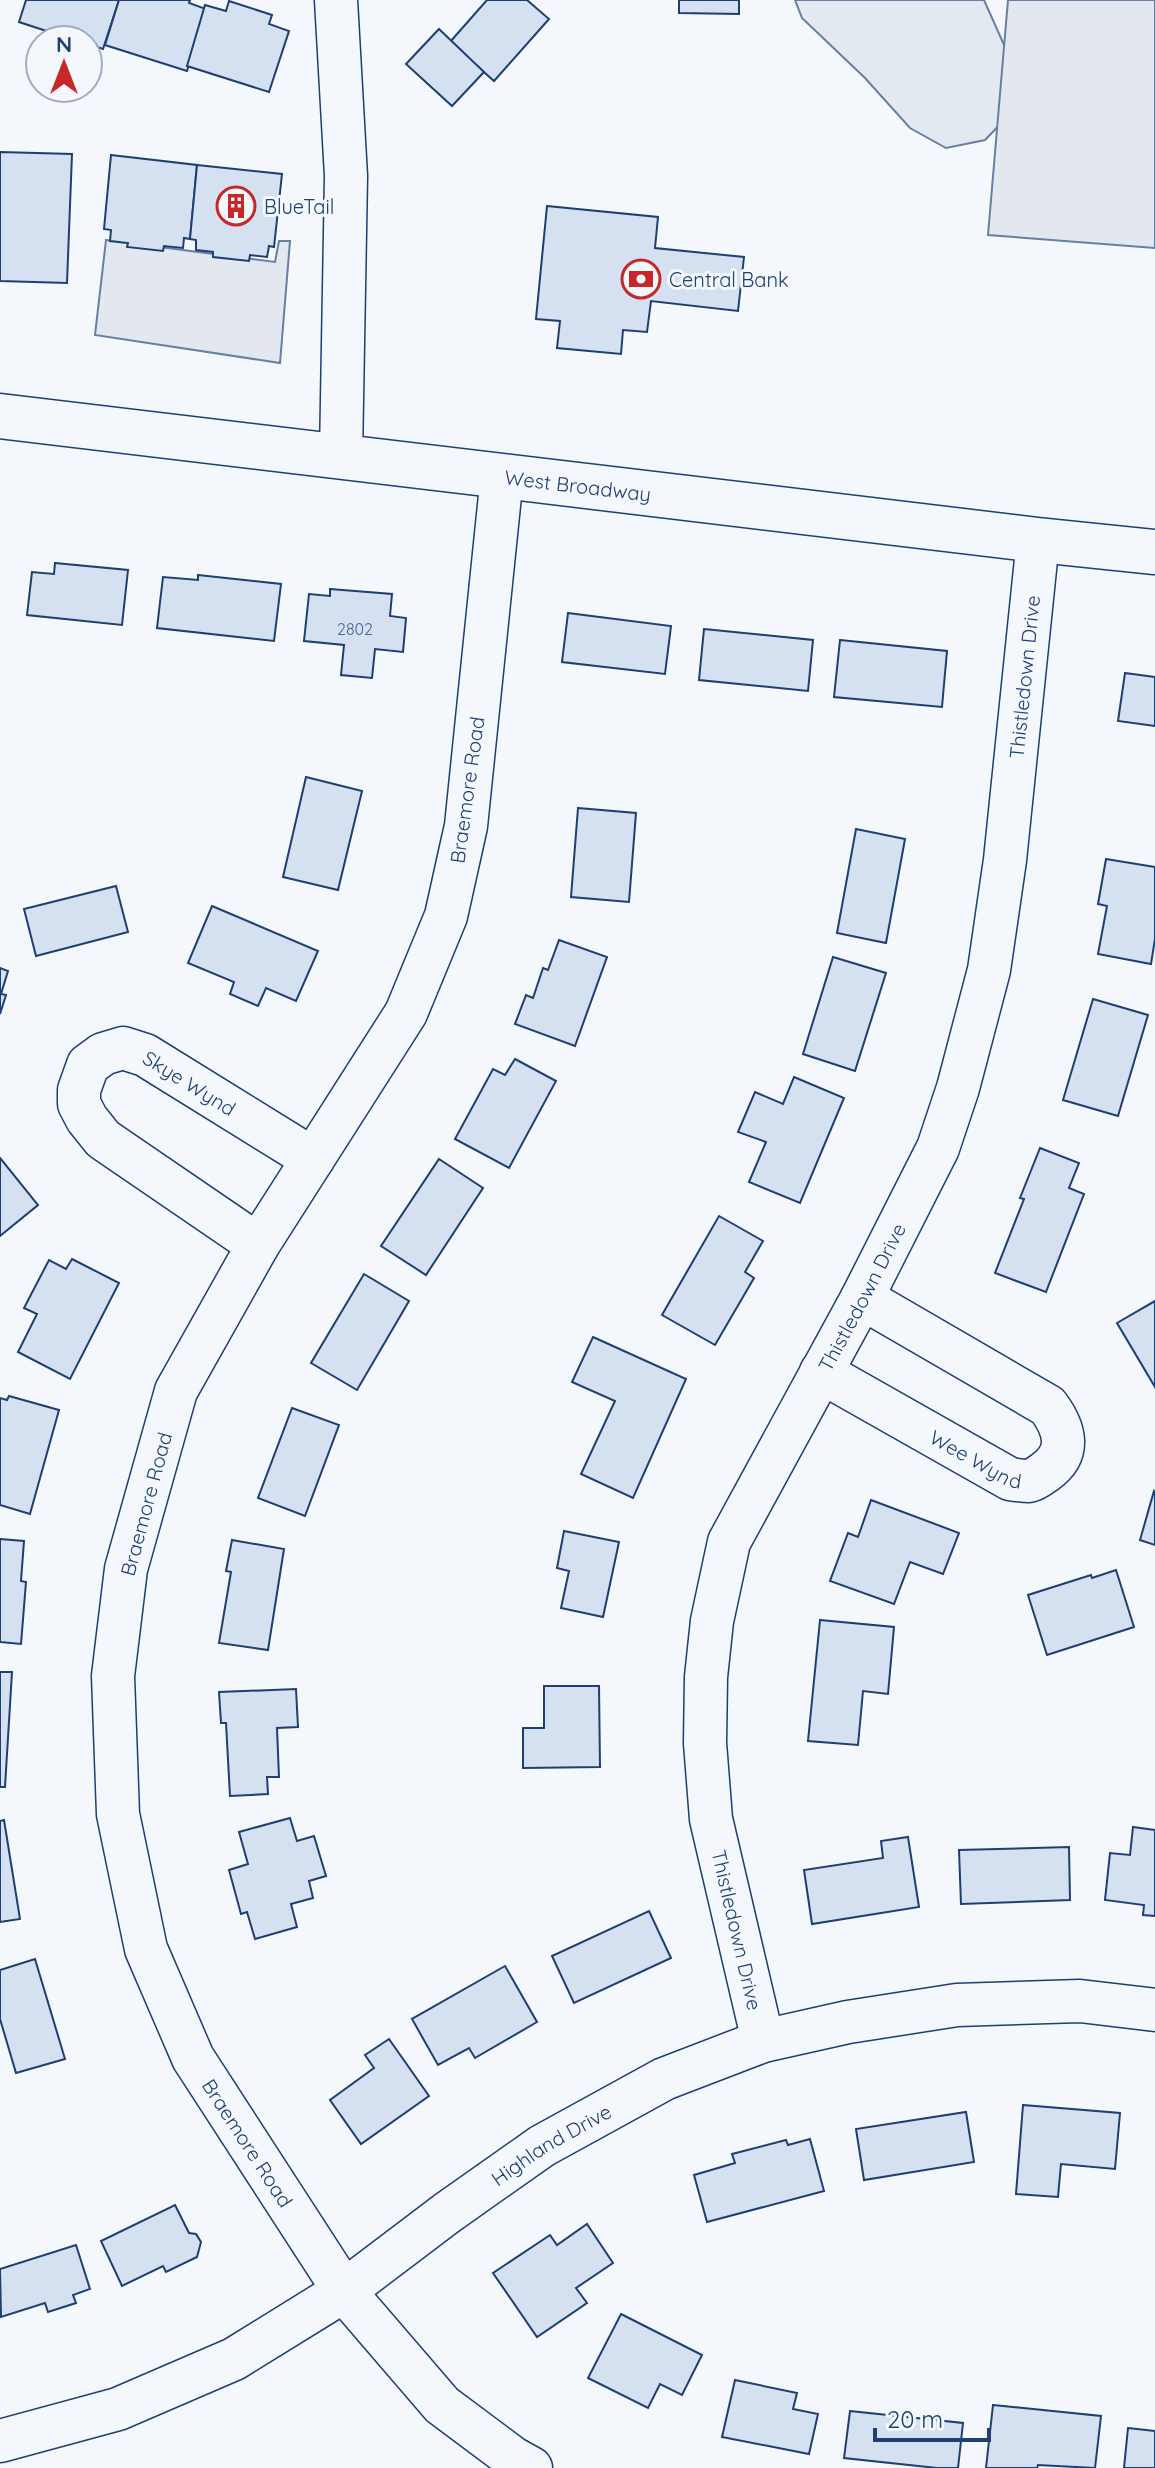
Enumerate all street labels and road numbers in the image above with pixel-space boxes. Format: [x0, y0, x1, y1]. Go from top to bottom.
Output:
street label: West Broadway [503, 464, 652, 506]
street label: Thistledown Drive [1003, 594, 1045, 760]
street label: Braemore Road [444, 715, 490, 865]
street label: Skye Wynd [139, 1045, 241, 1121]
street label: Thistledown Drive [812, 1219, 911, 1375]
street label: Wee Wynd [926, 1424, 1023, 1493]
street label: Braemore Road [115, 1429, 177, 1579]
street label: Thistledown Drive [706, 1847, 768, 2013]
street label: Braemore Road [197, 2074, 299, 2212]
street label: Highland Drive [486, 2098, 615, 2191]

